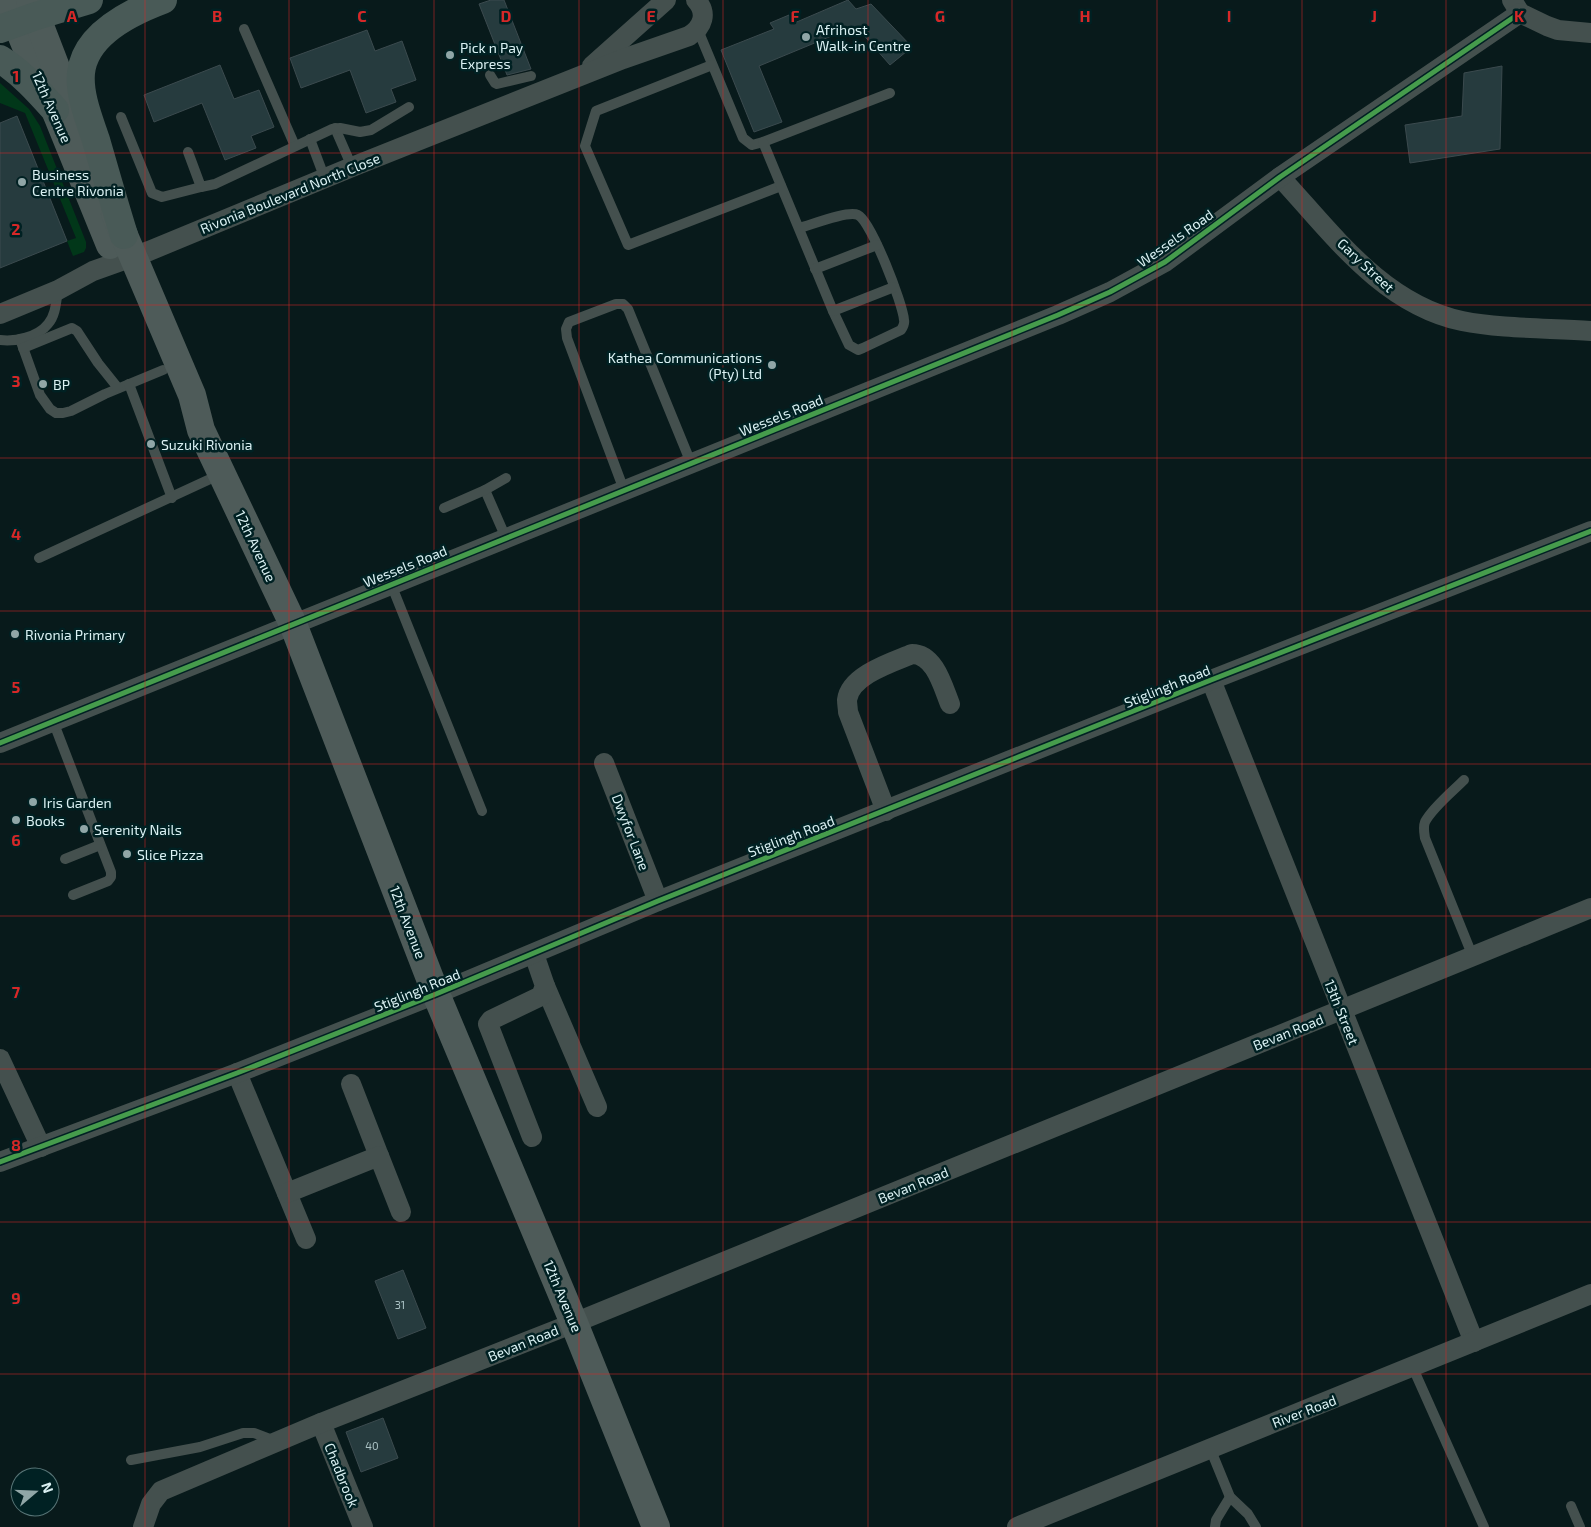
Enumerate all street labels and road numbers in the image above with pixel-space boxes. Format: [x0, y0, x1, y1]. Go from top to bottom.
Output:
street label: 12th Avenue [29, 69, 75, 145]
street label: Rivonia Boulevard North Close [198, 149, 382, 237]
street label: Wessels Road [1134, 206, 1216, 270]
street label: Gary Street [1334, 234, 1398, 296]
street label: Wessels Road [737, 390, 825, 440]
street label: 12th Avenue [232, 508, 280, 584]
street label: Wessels Road [361, 541, 449, 591]
street label: Stiglingh Road [1121, 661, 1213, 711]
street label: Dwyfor Lane [609, 791, 653, 873]
street label: Stiglingh Road [745, 812, 837, 860]
street label: 12th Avenue [386, 883, 430, 961]
street label: Stiglingh Road [371, 965, 463, 1015]
street label: 13th Street [1321, 977, 1363, 1047]
street label: Bevan Road [1250, 1010, 1326, 1054]
street label: Bevan Road [875, 1163, 951, 1207]
street label: 12th Avenue [540, 1257, 586, 1335]
street label: Bevan Road [485, 1321, 561, 1365]
street label: River Road [1269, 1391, 1339, 1431]
street label: Chadbrook [321, 1440, 363, 1510]

